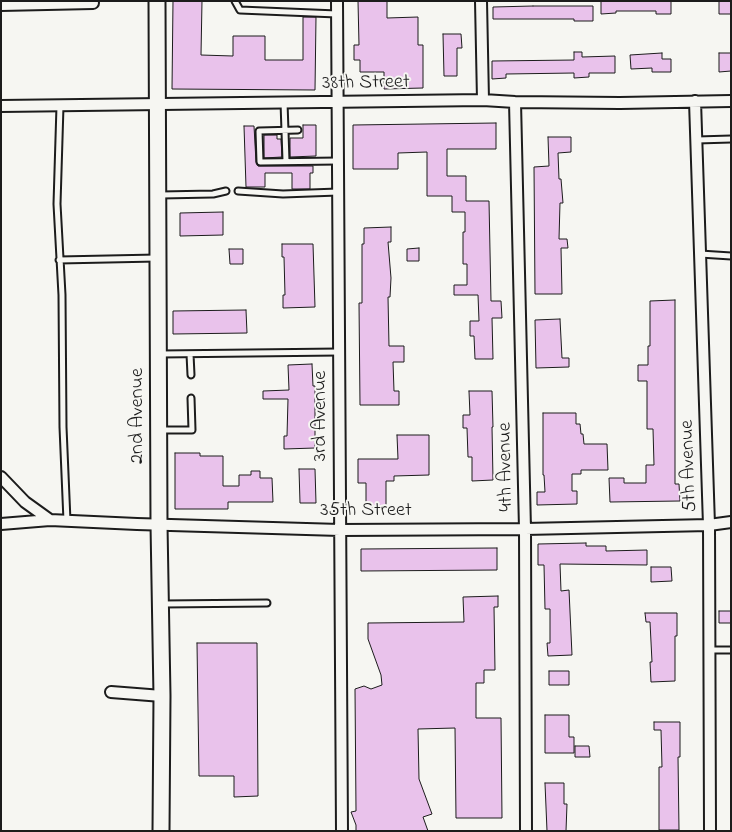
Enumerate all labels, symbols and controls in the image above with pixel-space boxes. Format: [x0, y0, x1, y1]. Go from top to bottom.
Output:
street label: 38th Street [322, 71, 410, 97]
street label: 2nd Avenue [127, 368, 151, 464]
street label: 3rd Avenue [310, 371, 334, 461]
street label: 5th Avenue [676, 419, 704, 513]
street label: 4th Avenue [494, 422, 520, 512]
street label: 35th Street [320, 500, 412, 524]

